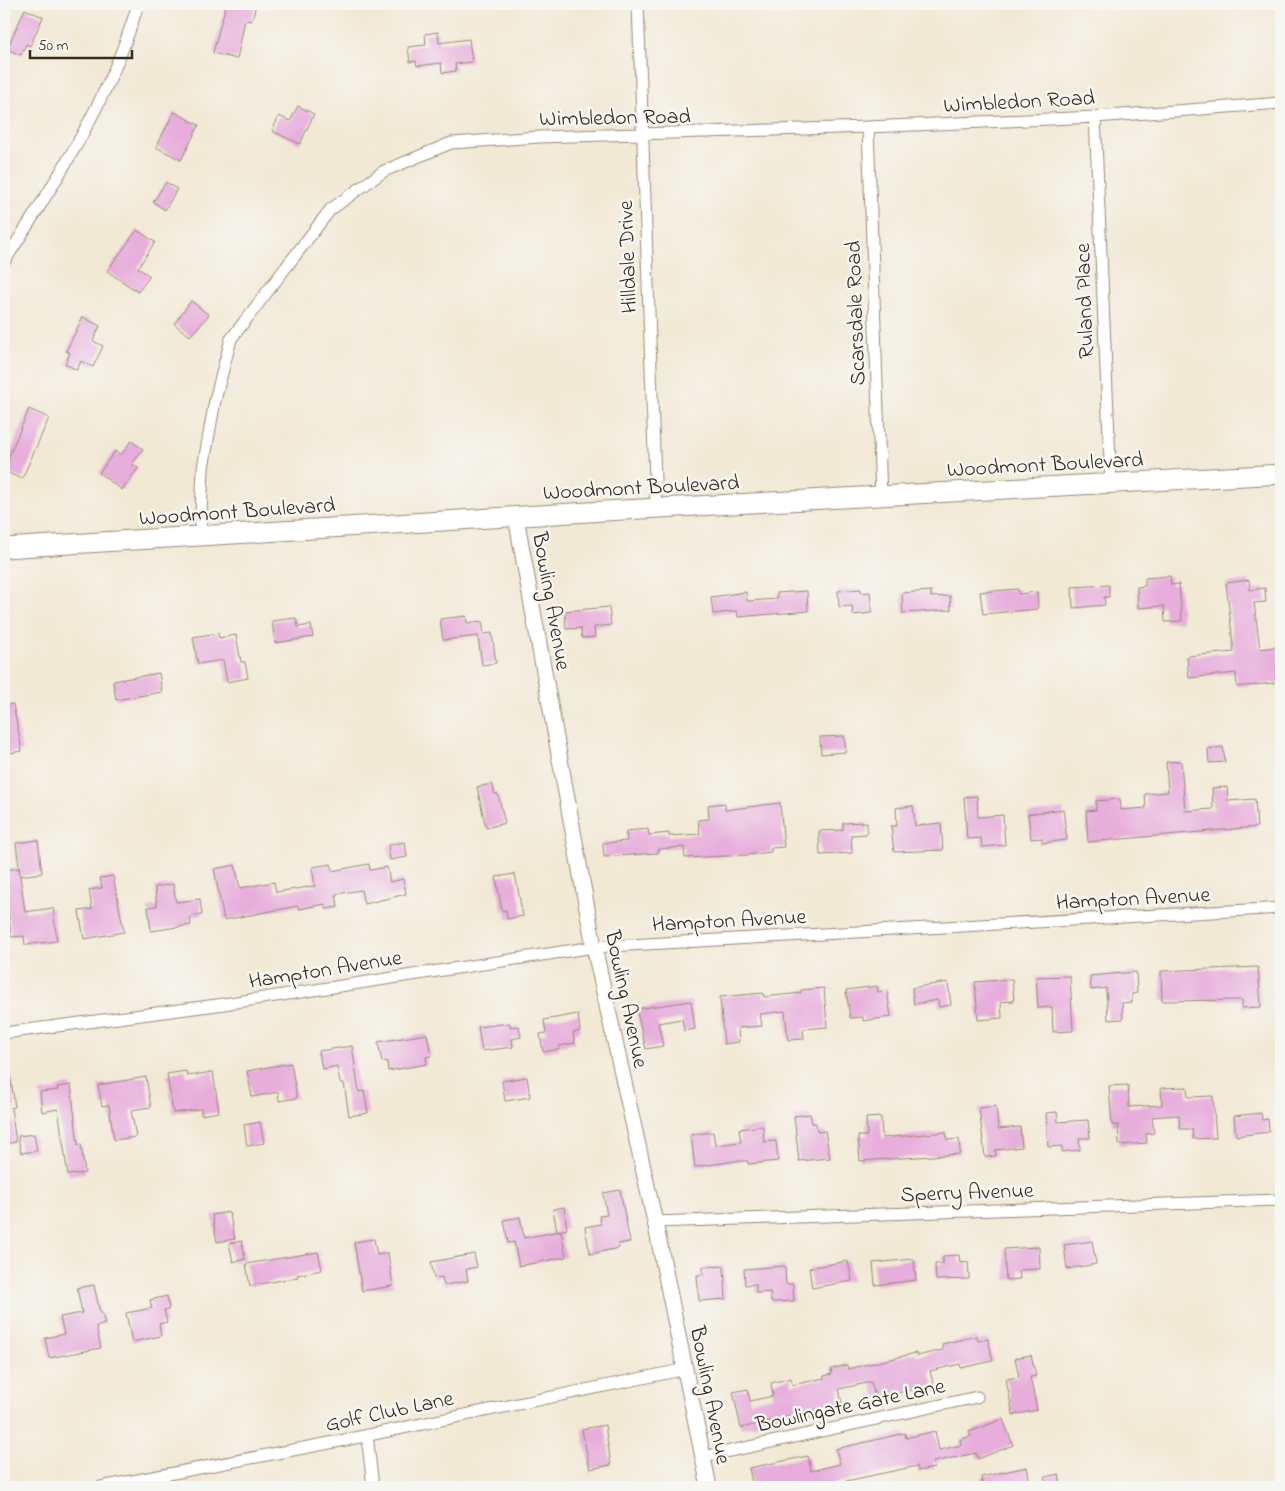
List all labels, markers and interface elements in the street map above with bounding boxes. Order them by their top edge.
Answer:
scale bar [30,28,132,60]
text: 50 m [38,35,69,57]
street label: Wimbledon Road [943,83,1096,123]
street label: Wimbledon Road [539,102,691,136]
street label: Hilldale Drive [611,200,647,314]
street label: Scarsdale Road [838,240,876,386]
street label: Ruland Place [1068,242,1104,359]
street label: Woodmont Boulevard [946,445,1144,487]
street label: Woodmont Boulevard [542,468,740,510]
street label: Woodmont Boulevard [138,490,336,536]
street label: Bowling Avenue [521,529,578,674]
street label: Hampton Avenue [1055,880,1211,920]
street label: Hampton Avenue [651,902,807,942]
street label: Bowling Avenue [594,927,655,1072]
street label: Hampton Avenue [247,943,404,999]
street label: Sperry Avenue [900,1176,1034,1213]
street label: Bowling Avenue [679,1323,738,1468]
street label: Bowlingate Gate Lane [752,1371,948,1444]
street label: Golf Club Lane [323,1384,457,1442]

